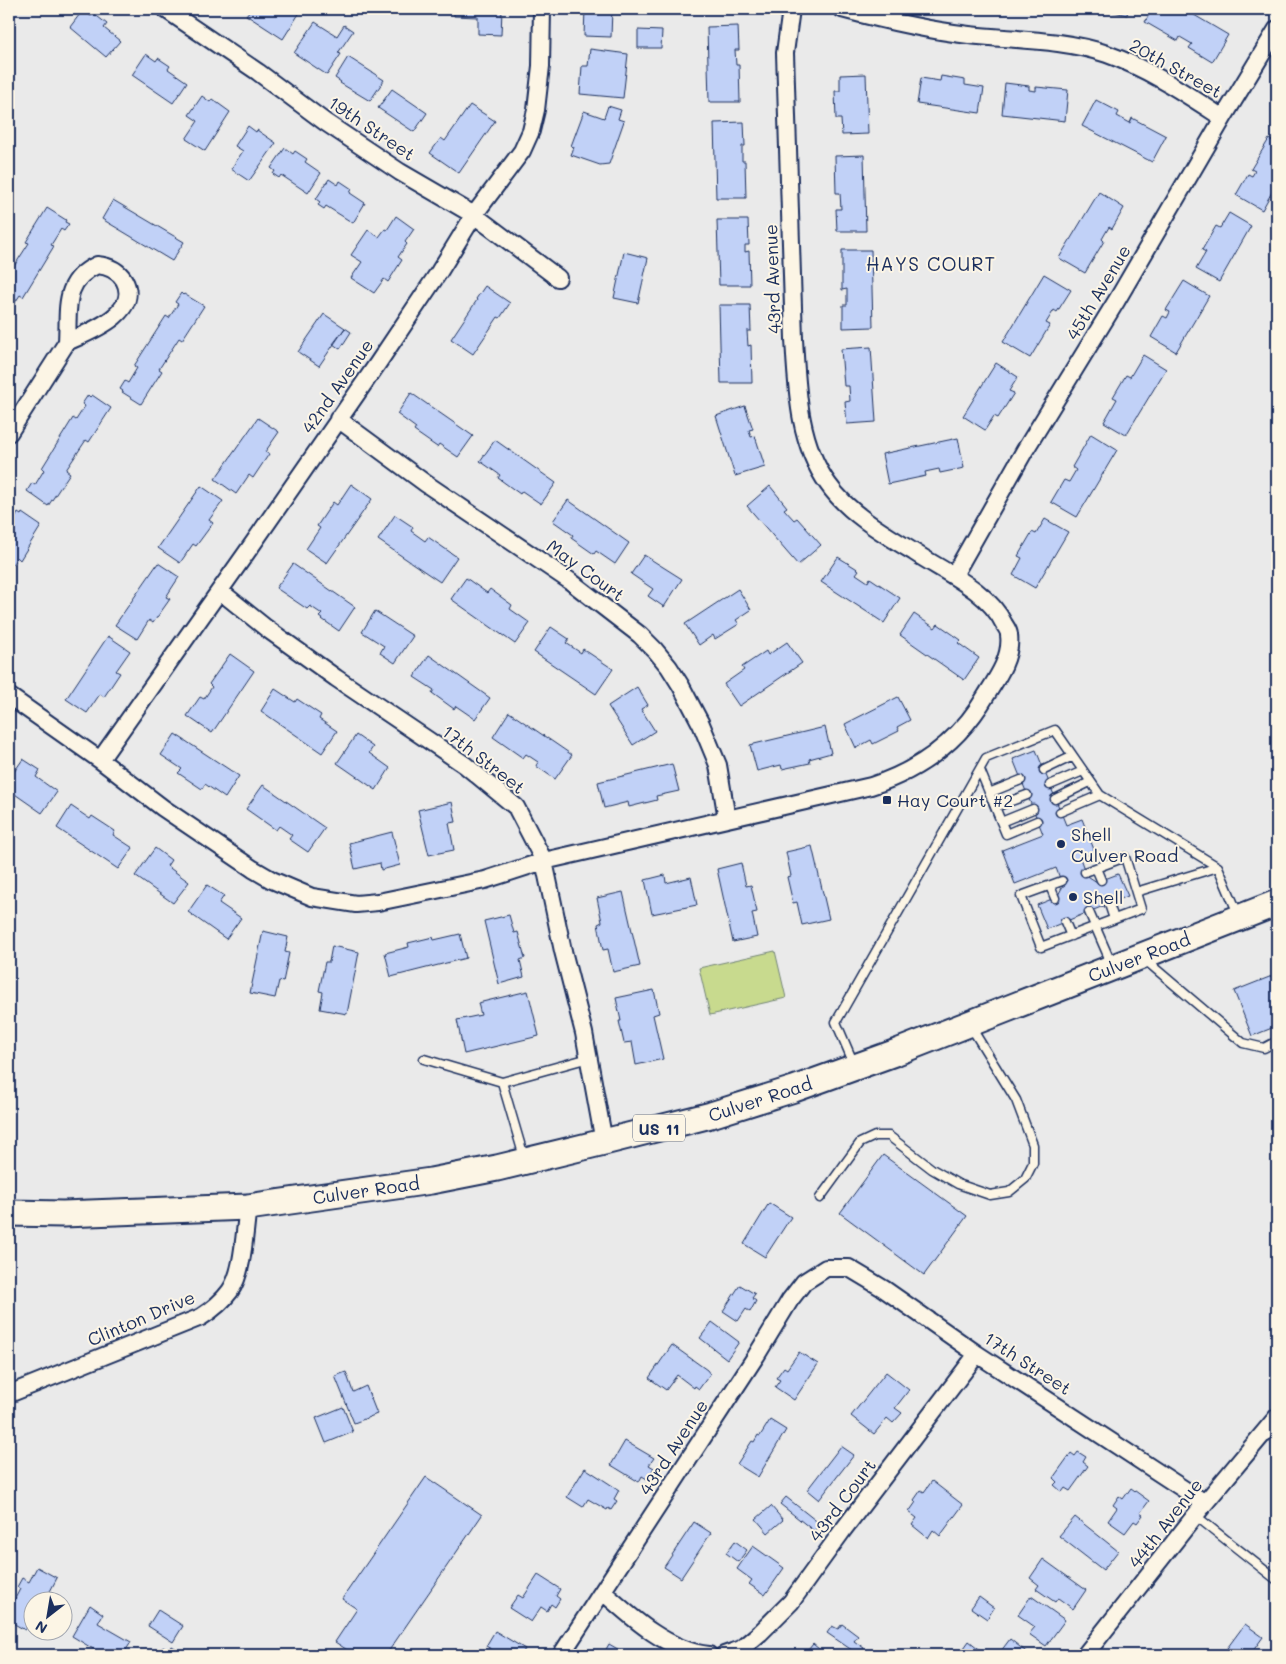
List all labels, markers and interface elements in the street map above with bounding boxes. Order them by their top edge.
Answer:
street label: 20th Street [1125,33,1227,103]
street label: 19th Street [324,90,420,166]
street label: 43rd Avenue [758,224,786,334]
street label: 45th Avenue [1060,240,1136,344]
district label: HAYS COURT [866,251,996,276]
street label: 42nd Avenue [296,334,378,438]
street label: May Court [542,534,630,606]
street label: 17th Street [438,719,530,799]
place label: Hay Court #2 [897,788,1013,812]
marker: Hay Court #2 [881,794,893,806]
place label: Shell Culver Road [1071,822,1179,867]
marker: Shell Culver Road [1055,838,1067,850]
place label: Shell [1083,885,1123,909]
marker: Shell [1067,891,1079,903]
street label: Culver Road [1085,927,1193,987]
street label: Culver Road [705,1071,815,1127]
road number: US 11 [633,1114,685,1142]
street label: Culver Road [311,1171,421,1209]
street label: Clinton Drive [83,1285,199,1351]
street label: 17th Street [980,1326,1076,1400]
street label: 43rd Avenue [633,1395,713,1499]
street label: 43rd Court [803,1454,881,1546]
street label: 44th Avenue [1123,1473,1207,1573]
north arrow [22,1592,72,1642]
text: N [32,1617,51,1638]

